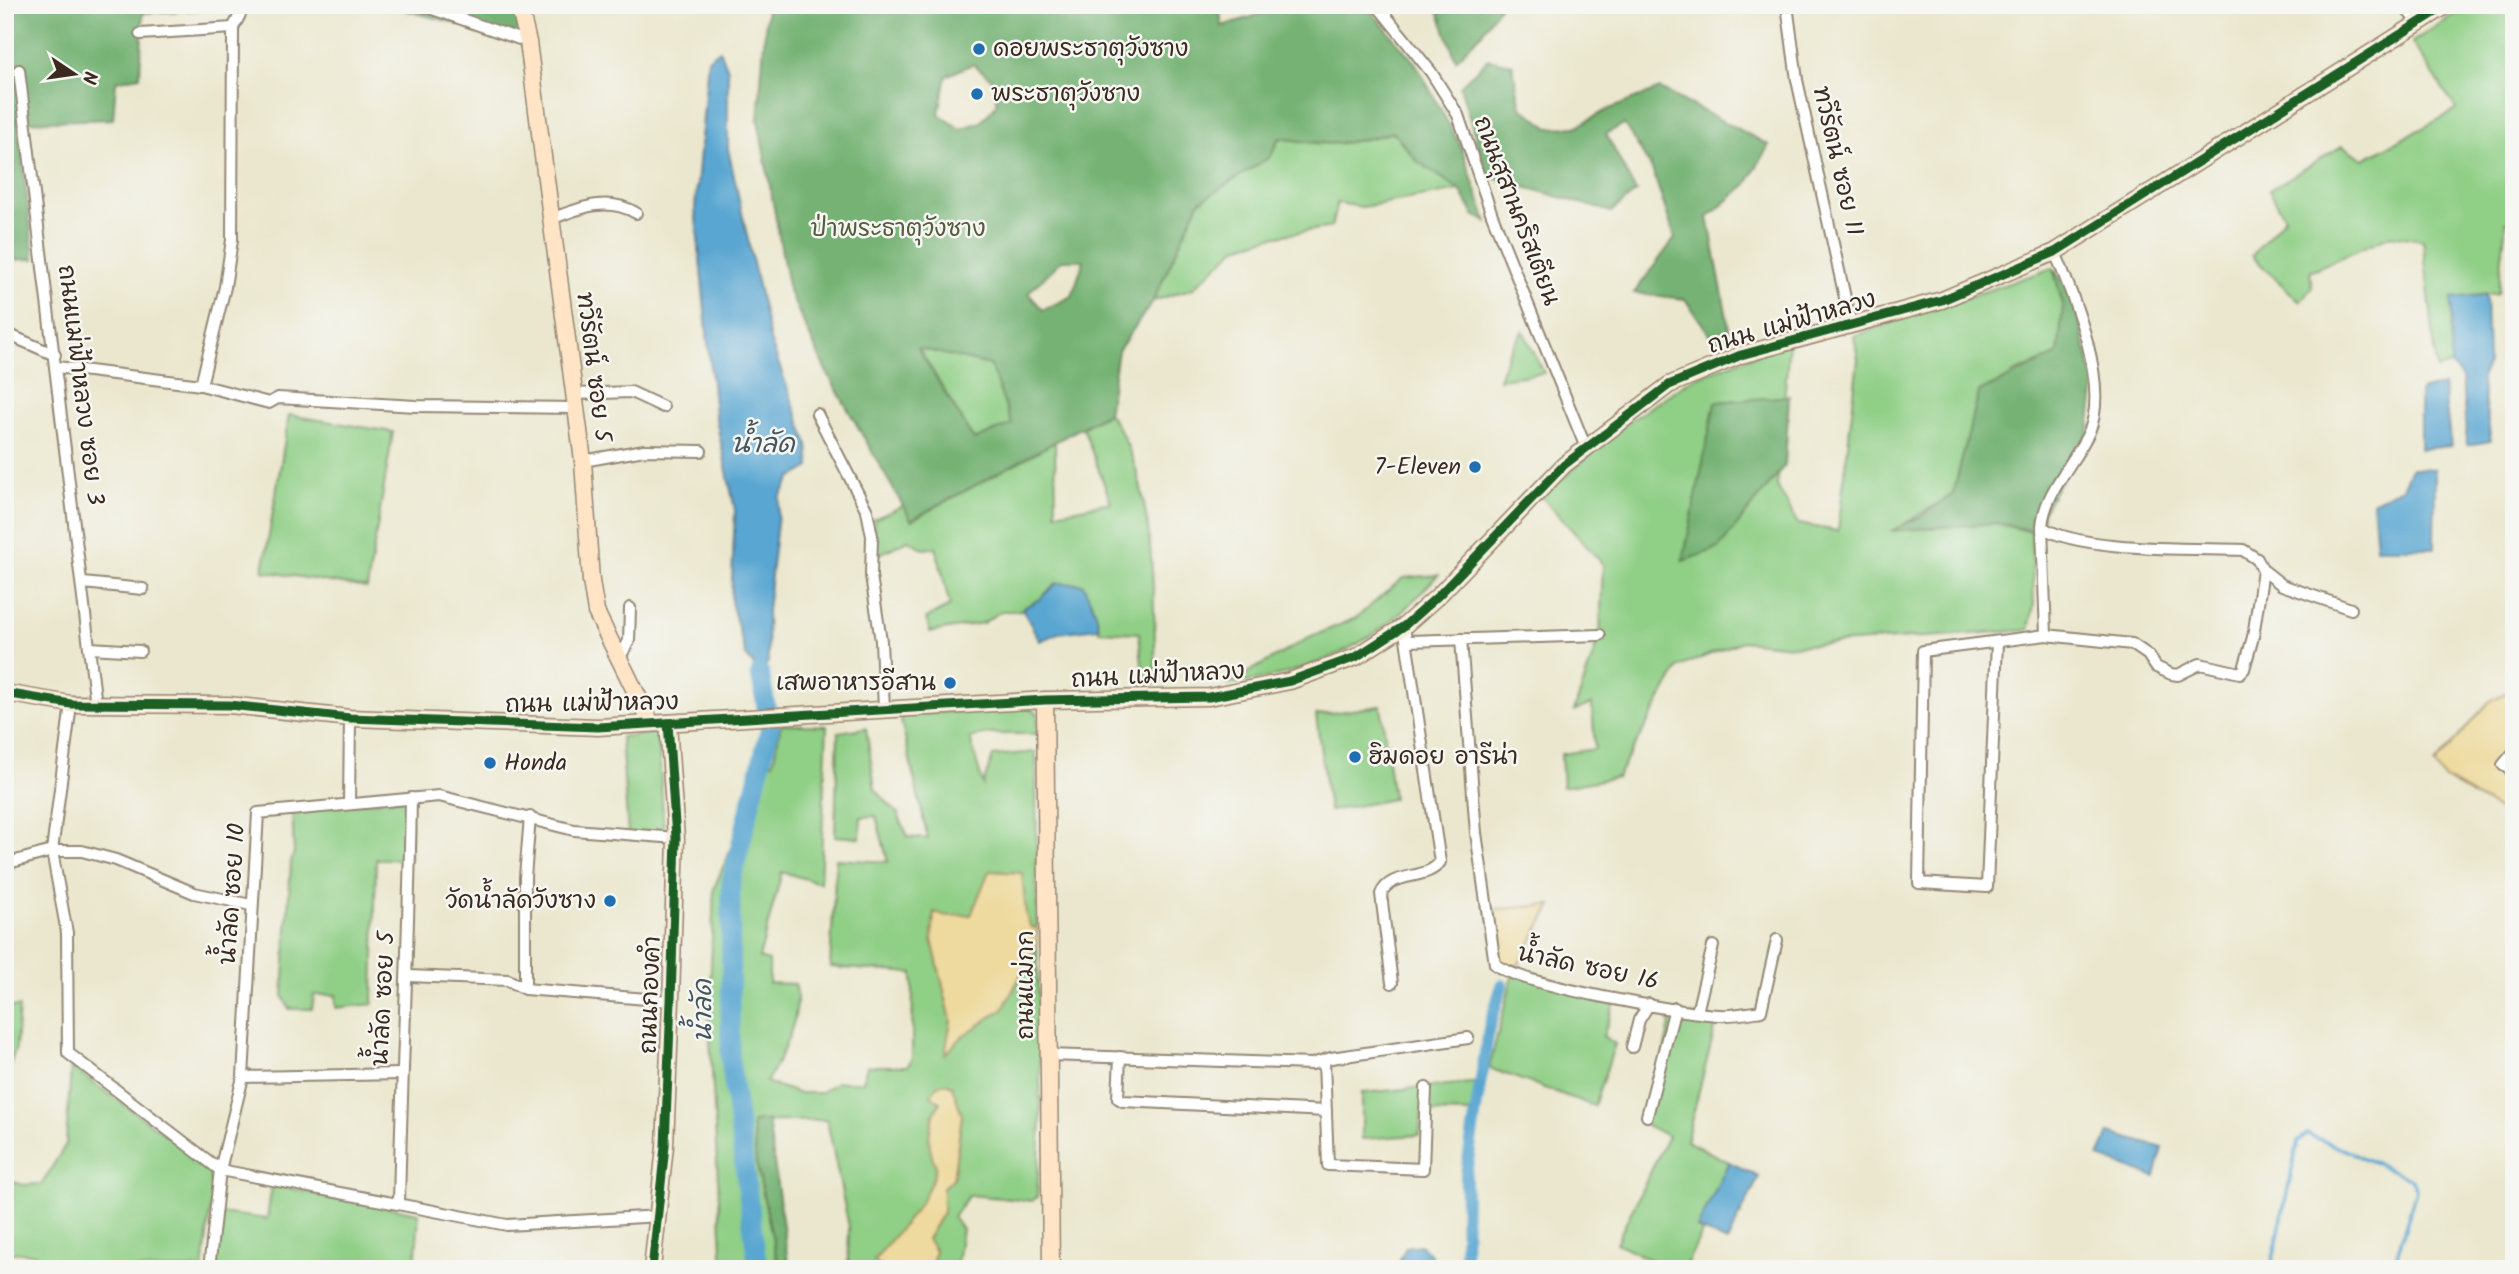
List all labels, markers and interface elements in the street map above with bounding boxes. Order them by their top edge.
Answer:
place label: ดอยพระธาตุวังซาง [993,30,1189,69]
north arrow [38,38,108,108]
marker: ดอยพระธาตุวังซาง [971,41,987,57]
text: N [73,68,105,87]
place label: พระธาตุวังซาง [991,75,1140,114]
street label: ทวีรัตน์ ซอย 11 [1801,82,1873,240]
marker: พระธาตุวังซาง [969,86,985,102]
street label: ถนนสุสานคริสเตียน [1462,111,1570,312]
park label: ป่าพระธาตุวังซาง [810,210,986,249]
street label: ถนนแม่ฟ้าหลวง ซอย 3 [46,263,114,507]
street label: ถนน แม่ฟ้าหลวง [1703,280,1881,366]
street label: ทวีรัตน์ ซอย 5 [564,290,622,446]
water label: น้ำลัด [731,419,796,466]
place label: 7-Eleven [1374,448,1461,487]
marker: 7-Eleven [1467,459,1483,475]
street label: ถนน แม่ฟ้าหลวง [1070,652,1246,700]
place label: เสพอาหารอีสาน [776,664,936,703]
marker: เสพอาหารอีสาน [942,675,958,691]
street label: ถนน แม่ฟ้าหลวง [505,683,679,725]
place label: ฮิมดอย อารีน่า [1369,738,1518,777]
place label: Honda [504,744,567,783]
marker: ฮิมดอย อารีน่า [1347,749,1363,765]
marker: Honda [482,755,498,771]
street label: น้ำลัด ซอย 10 [204,822,257,966]
place label: วัดน้ำลัดวังซาง [445,877,596,921]
marker: วัดน้ำลัดวังซาง [602,893,618,909]
street label: น้ำลัด ซอย 5 [356,928,407,1068]
street label: น้ำลัด ซอย 16 [1514,929,1663,1002]
street label: ถนนแม่กก [1007,930,1046,1040]
street label: ถนนกองคำ [629,935,673,1055]
water label: น้ำลัด [678,978,725,1043]

